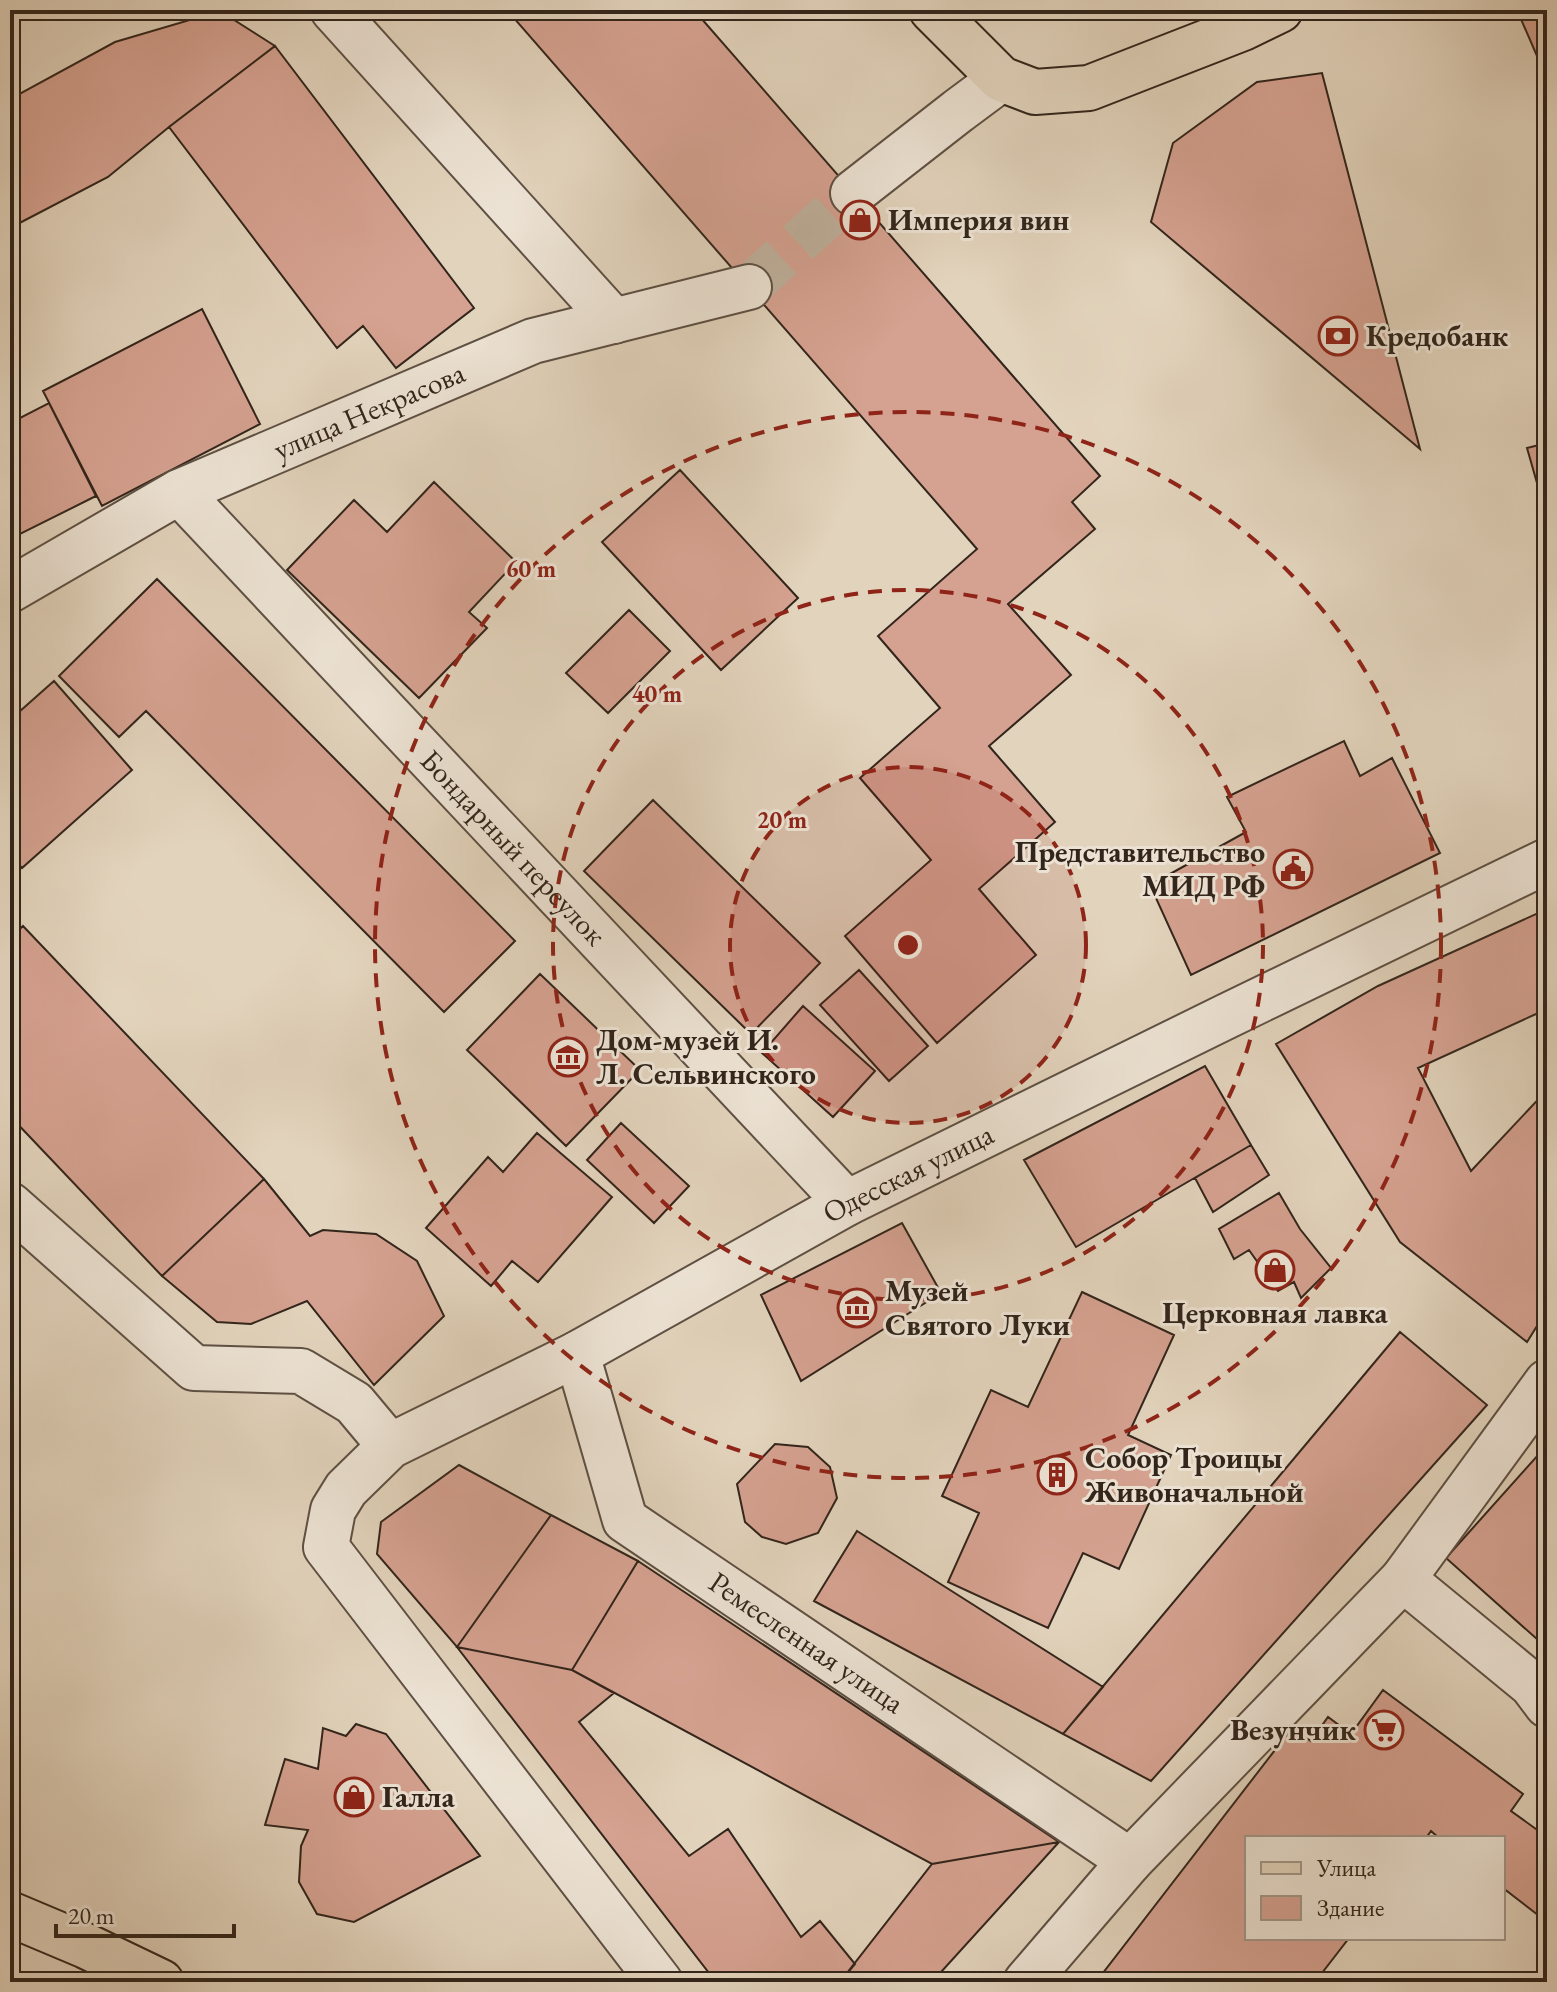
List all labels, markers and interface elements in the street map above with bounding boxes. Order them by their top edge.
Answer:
shop icon: Империя вин [839,199,881,241]
place label: Империя вин [888,200,1069,239]
bank icon: Кредобанк [1317,315,1359,357]
place label: Кредобанк [1366,316,1509,355]
street label: улица Некрасова [267,352,471,469]
text: 60 m [506,553,556,584]
text: 40 m [632,678,682,709]
street label: Бондарный переулок [412,741,615,954]
text: 20 m [757,804,807,835]
place label: Представительство МИД РФ [1015,832,1265,905]
public building icon: Представительство МИД РФ [1272,848,1314,890]
centre of rings [894,931,922,959]
place label: Дом-музей И. Л. Сельвинского [596,1020,816,1093]
museum icon: Дом-музей И. Л. Сельвинского [547,1036,589,1078]
street label: Одесская улица [815,1114,1000,1232]
shop icon: Церковная лавка [1254,1249,1296,1291]
place label: Музей Святого Луки [885,1271,1070,1344]
museum icon: Музей Святого Луки [836,1287,878,1329]
place label: Церковная лавка [1162,1293,1389,1332]
place label: Собор Троицы Живоначальной [1084,1438,1304,1511]
building icon: Собор Троицы Живоначальной [1036,1454,1078,1496]
street label: Ремесленная улица [702,1562,912,1722]
supermarket icon: Везунчик [1363,1709,1405,1751]
place label: Везунчик [1230,1710,1356,1749]
shop icon: Галла [333,1776,375,1818]
place label: Галла [382,1777,455,1816]
legend [1245,1836,1505,1940]
text: Улица [1316,1852,1376,1883]
scale bar [56,1888,234,1938]
text: Здание [1317,1892,1384,1923]
text: 20 m [68,1900,115,1931]

